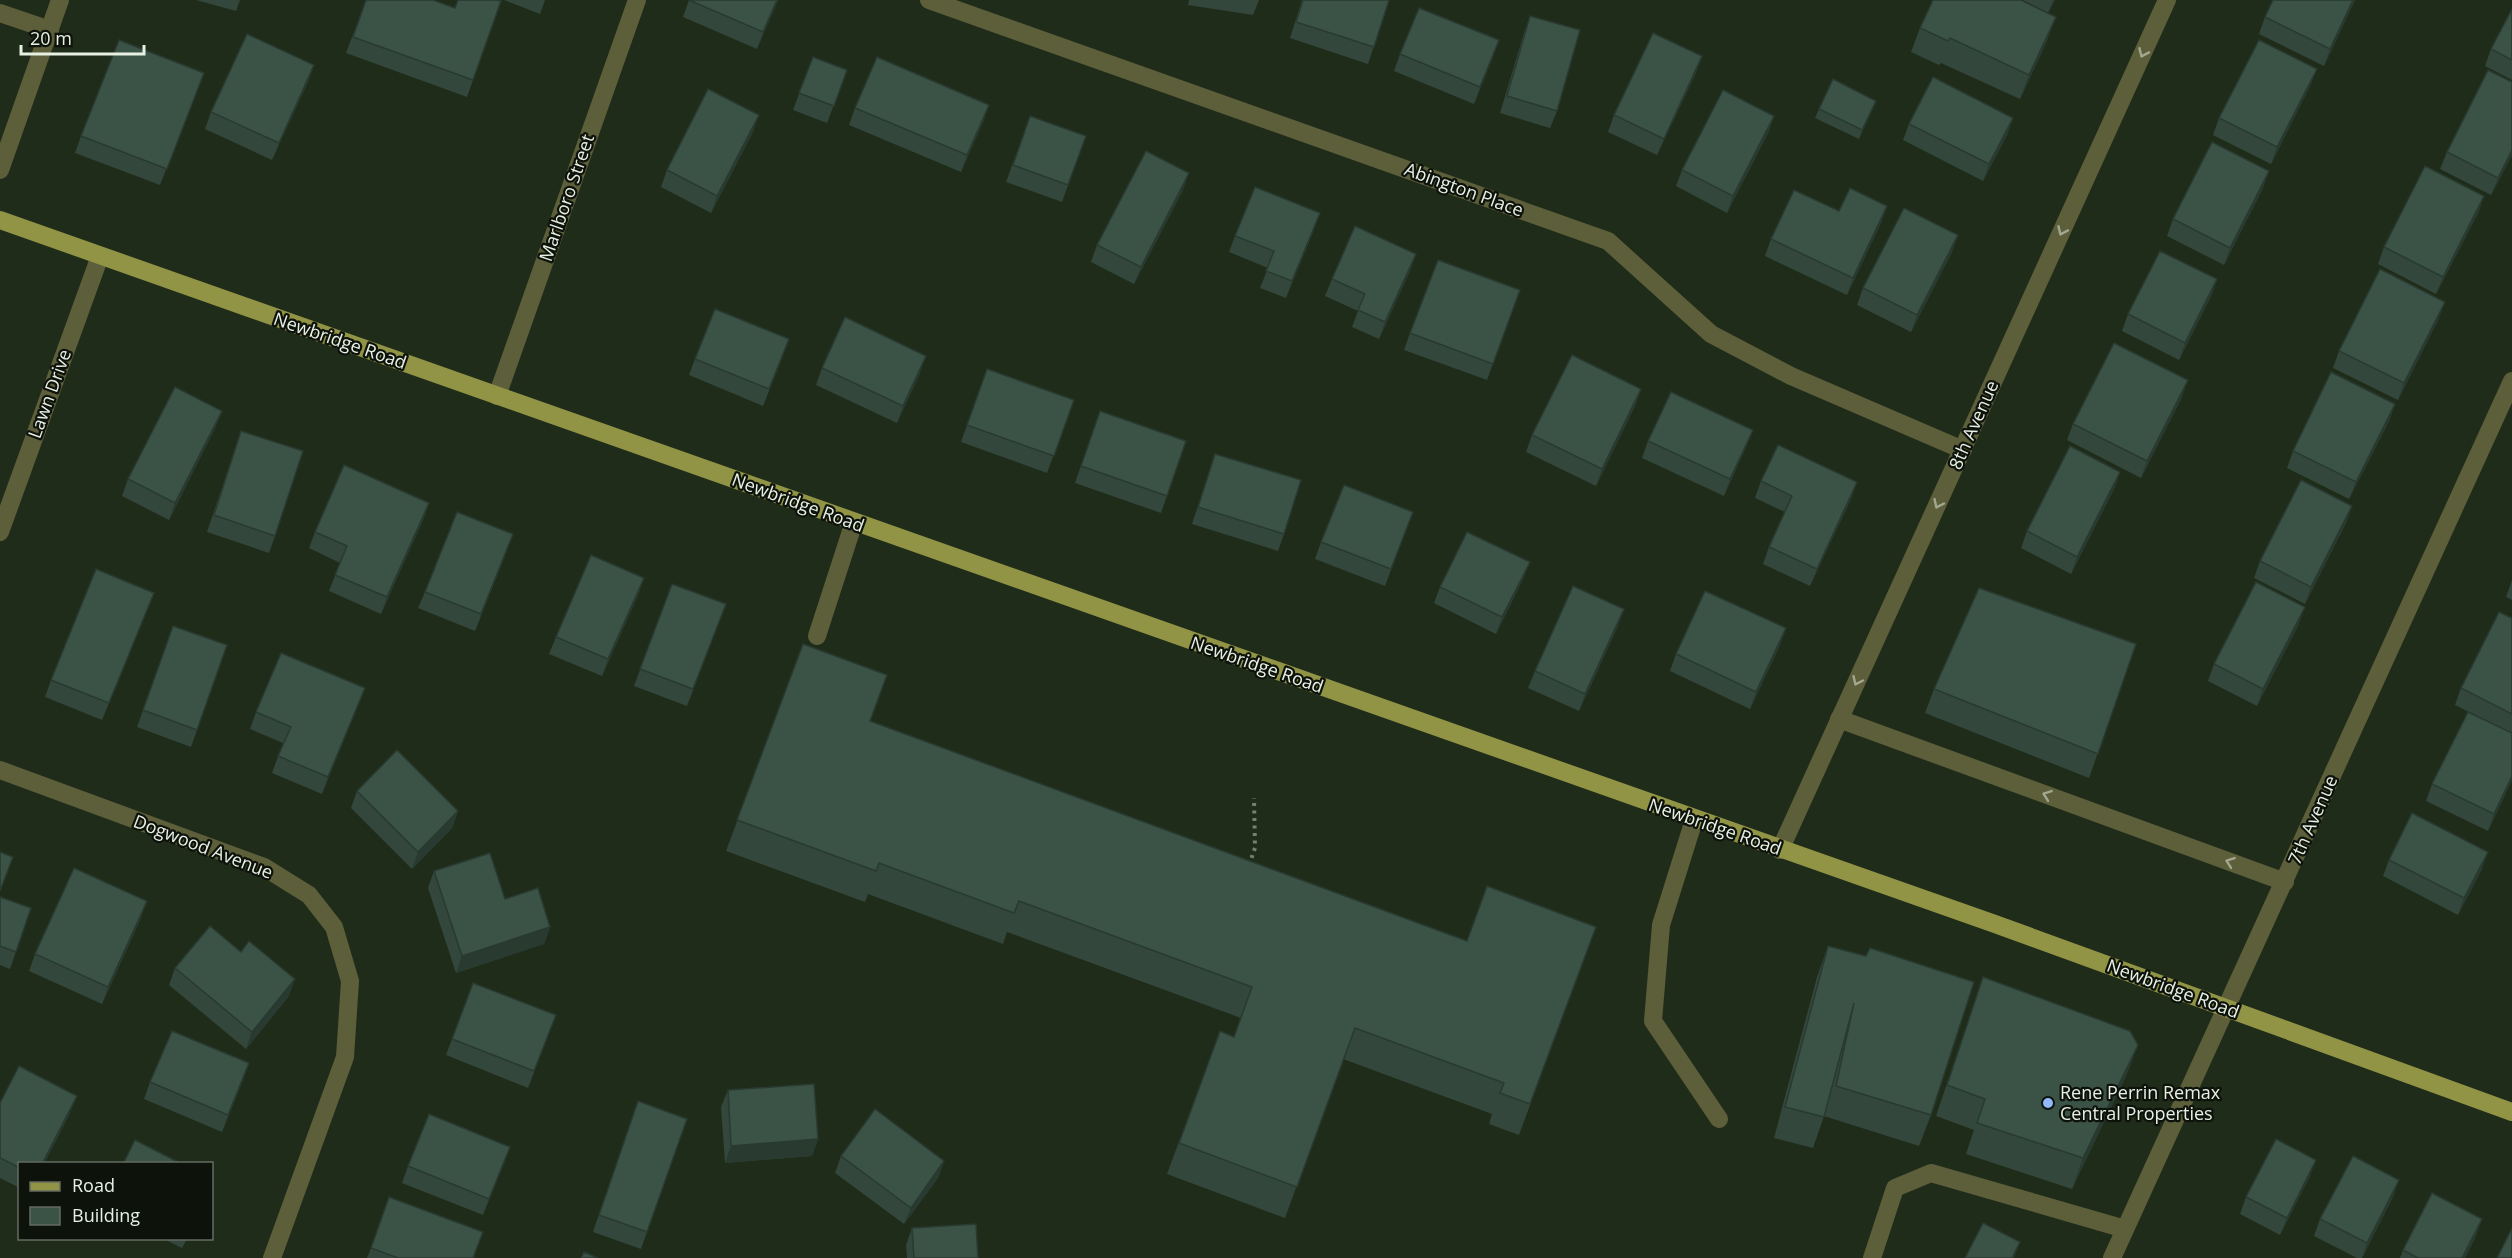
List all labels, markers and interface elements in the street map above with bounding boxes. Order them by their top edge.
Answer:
scale bar [21,18,144,56]
text: 20 m [30,26,72,50]
one-way arrow [2138,47,2150,58]
street label: Marlboro Street [533,131,599,264]
street label: Abington Place [1402,156,1527,222]
one-way arrow [2058,224,2070,235]
street label: Newbridge Road [271,306,410,374]
street label: Lawn Drive [22,346,76,442]
street label: 8th Avenue [1943,376,2003,473]
street label: Newbridge Road [729,467,868,537]
one-way arrow [1933,497,1945,508]
street label: Newbridge Road [1188,630,1327,698]
one-way arrow [1852,675,1864,686]
street label: 7th Avenue [2282,771,2342,868]
one-way arrow [2042,789,2053,802]
street label: Newbridge Road [1646,792,1785,860]
street label: Dogwood Avenue [130,808,277,884]
one-way arrow [2225,856,2236,869]
street label: Newbridge Road [2104,953,2243,1023]
place label: Rene Perrin Remax Central Properties [2060,1080,2221,1125]
marker: Rene Perrin Remax Central Properties [2041,1096,2055,1110]
legend [18,1162,213,1240]
text: Road [72,1173,115,1197]
text: Building [72,1203,140,1227]

